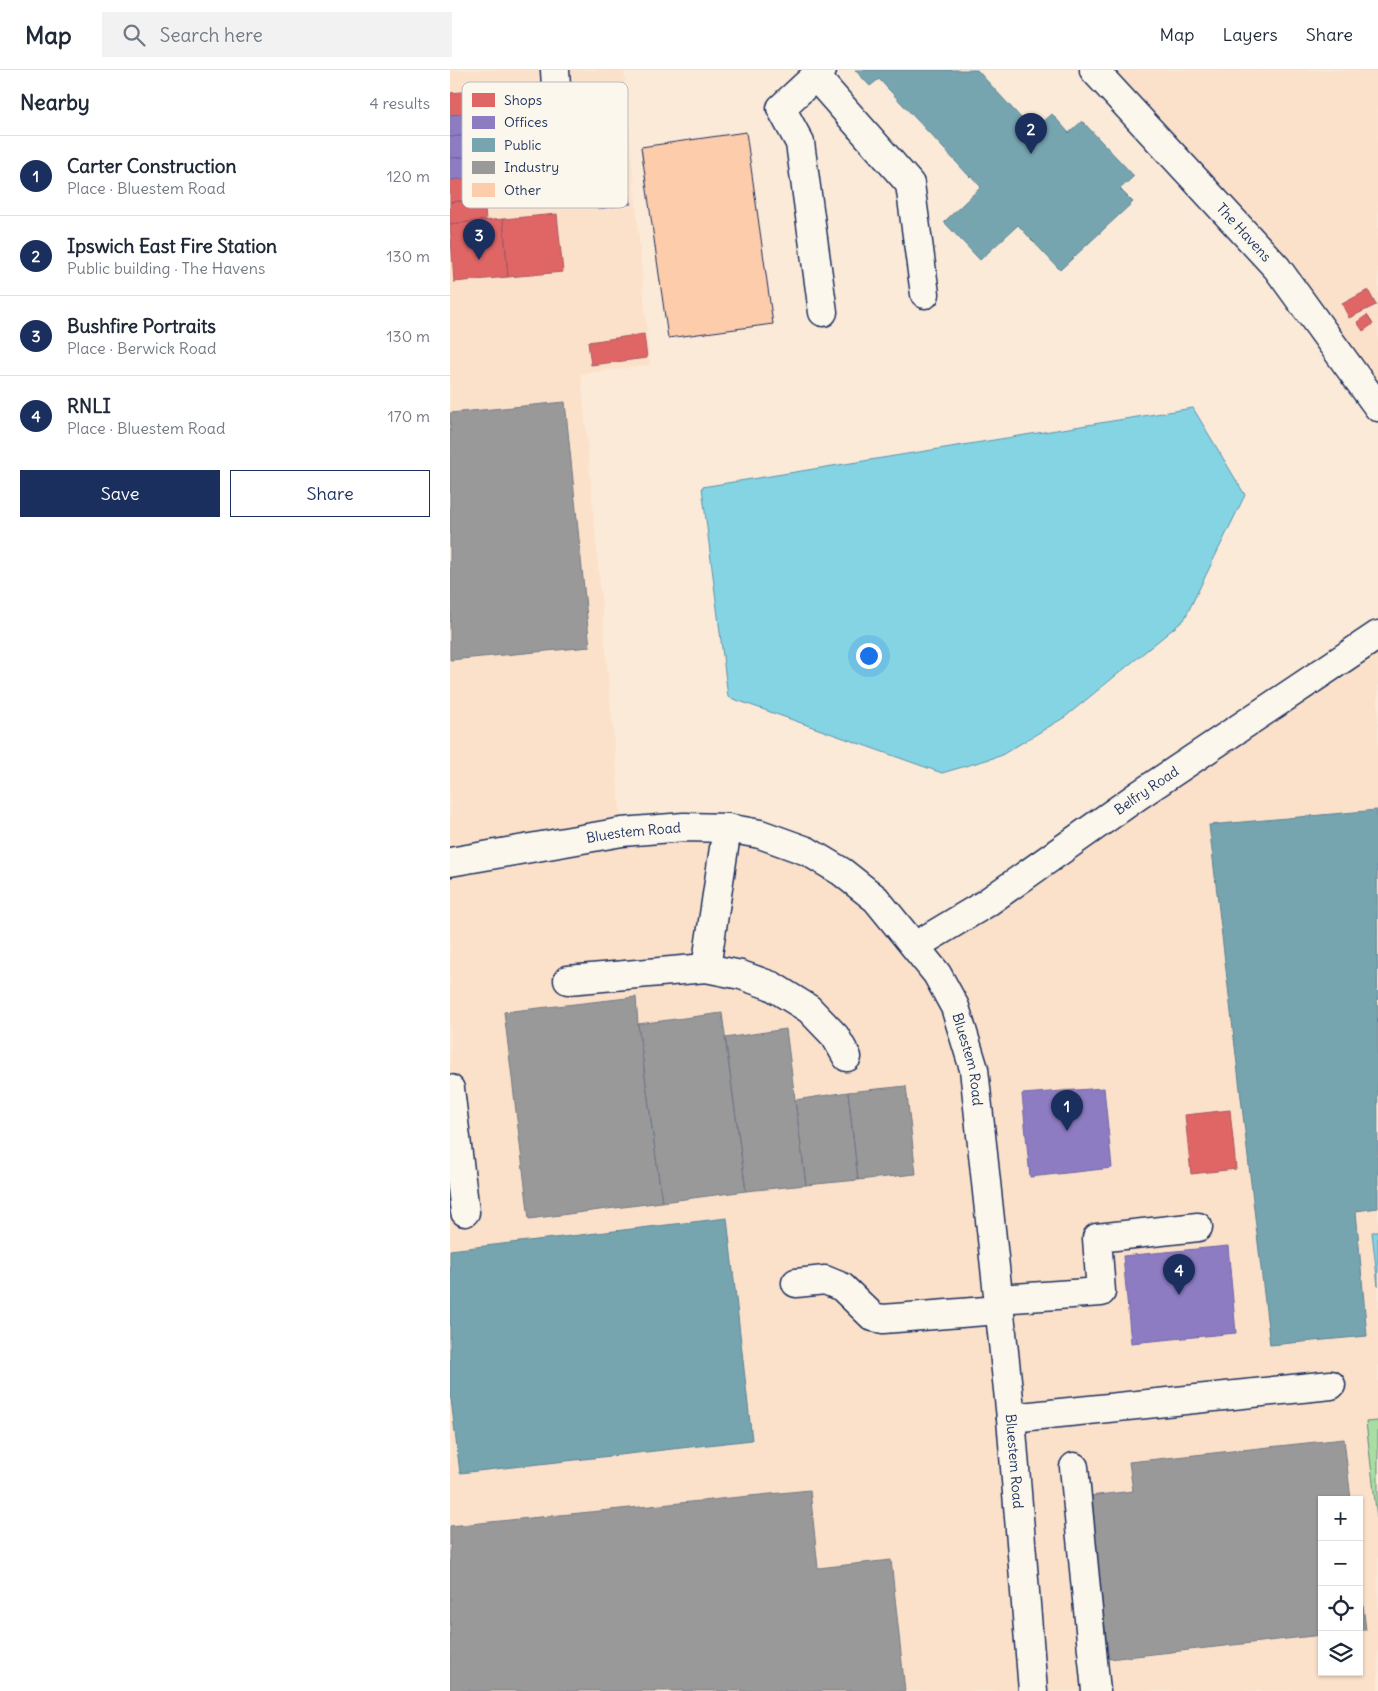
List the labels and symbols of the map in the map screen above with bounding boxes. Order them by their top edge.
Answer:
legend [462,82,628,208]
text: Shops [504,91,542,109]
text: Offices [504,113,548,131]
pin: 2 [1015,113,1047,154]
text: Public [504,136,542,154]
text: Industry [504,158,559,176]
text: Other [504,181,541,199]
street label: The Havens [1213,199,1275,265]
pin: 3 [463,219,495,260]
your location [856,643,882,669]
street label: Belfry Road [1111,762,1182,819]
street label: Bluestem Road [585,818,681,847]
street label: Bluestem Road [948,1011,987,1107]
pin: 1 [1051,1090,1083,1131]
pin: 4 [1163,1254,1195,1295]
street label: Bluestem Road [1002,1413,1027,1509]

